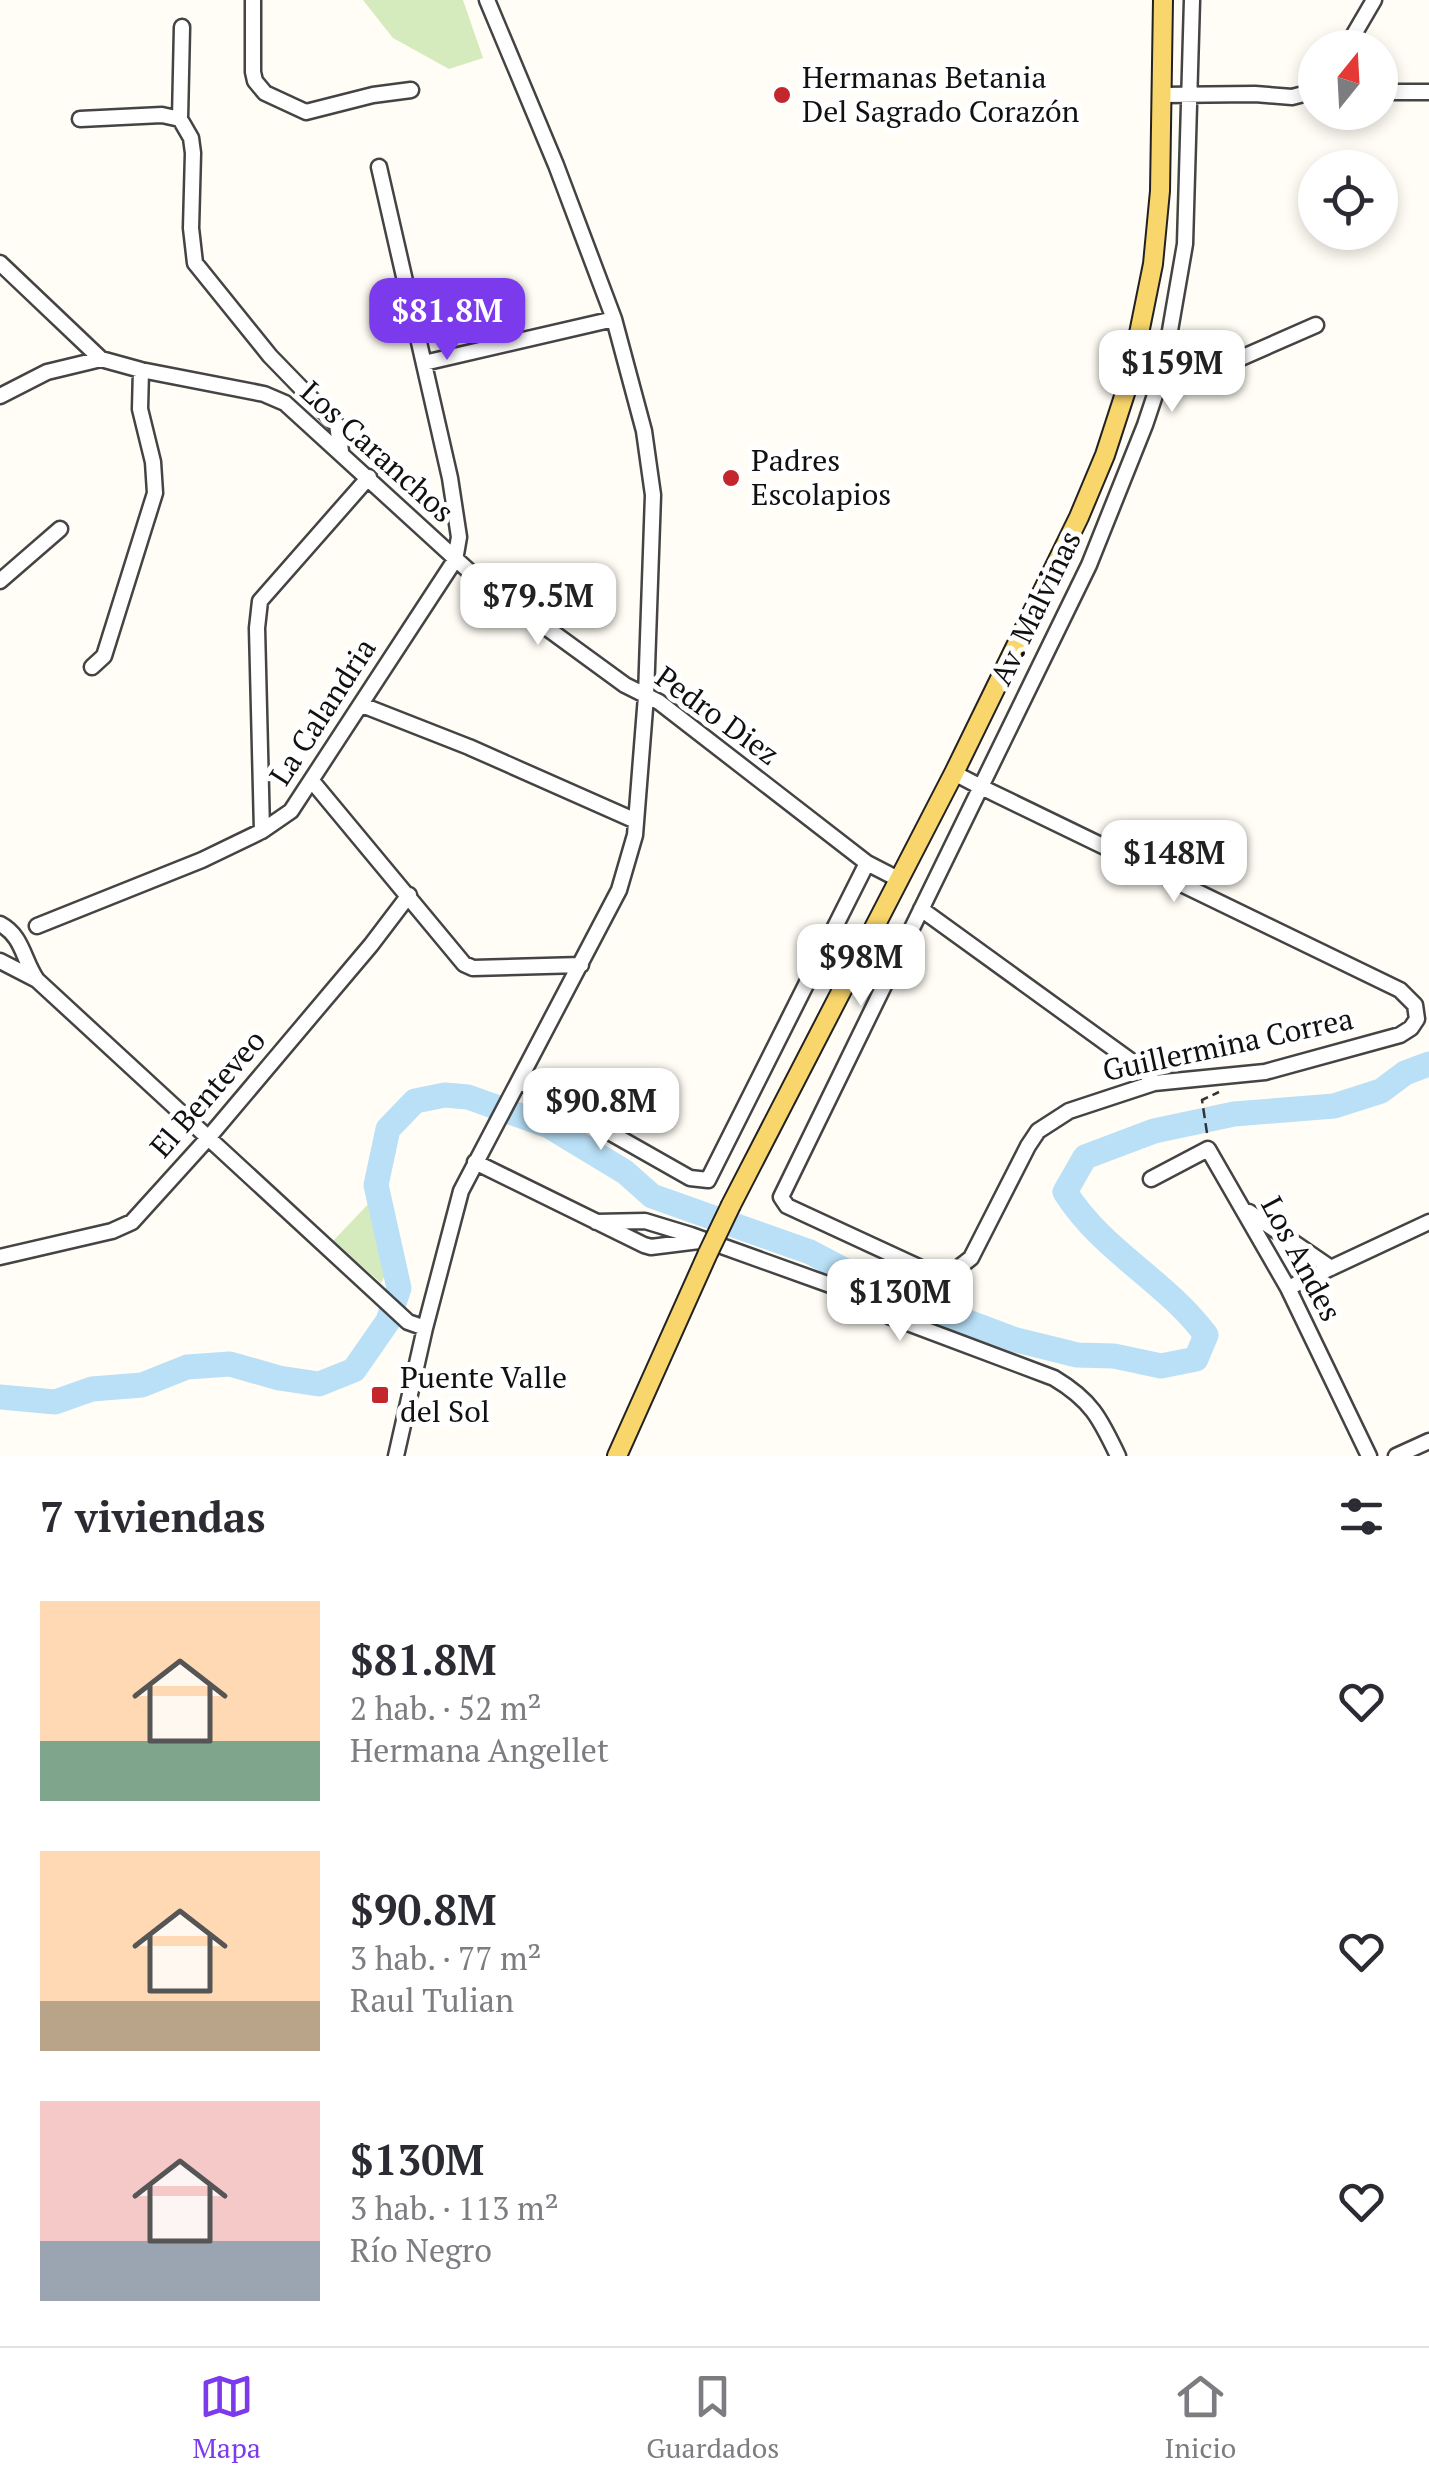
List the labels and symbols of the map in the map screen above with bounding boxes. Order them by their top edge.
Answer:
north arrow [1298,30,1398,130]
place label: Hermanas Betania Del Sagrado Corazón [802,57,1080,131]
marker: Hermanas Betania Del Sagrado Corazón [771,84,793,106]
pin: $81.8M [366,278,528,363]
pin: $159M [1102,330,1242,415]
street label: Los Caranchos [292,372,463,531]
place label: Padres Escolapios [751,440,891,514]
marker: Padres Escolapios [720,467,742,489]
street label: Av. Malvinas [980,524,1090,691]
pin: $79.5M [457,563,619,648]
street label: La Calandria [260,630,385,793]
street label: Pedro Diez [648,657,788,774]
pin: $148M [1104,820,1244,905]
pin: $98M [802,924,920,1009]
street label: Guillermina Correa [1099,998,1357,1090]
street label: El Benteveo [141,1021,274,1166]
pin: $90.8M [520,1068,682,1153]
street label: Los Andes [1252,1189,1351,1328]
pin: $130M [830,1259,970,1344]
place label: Puente Valle del Sol [400,1357,567,1431]
marker: Puente Valle del Sol [369,1384,391,1406]

